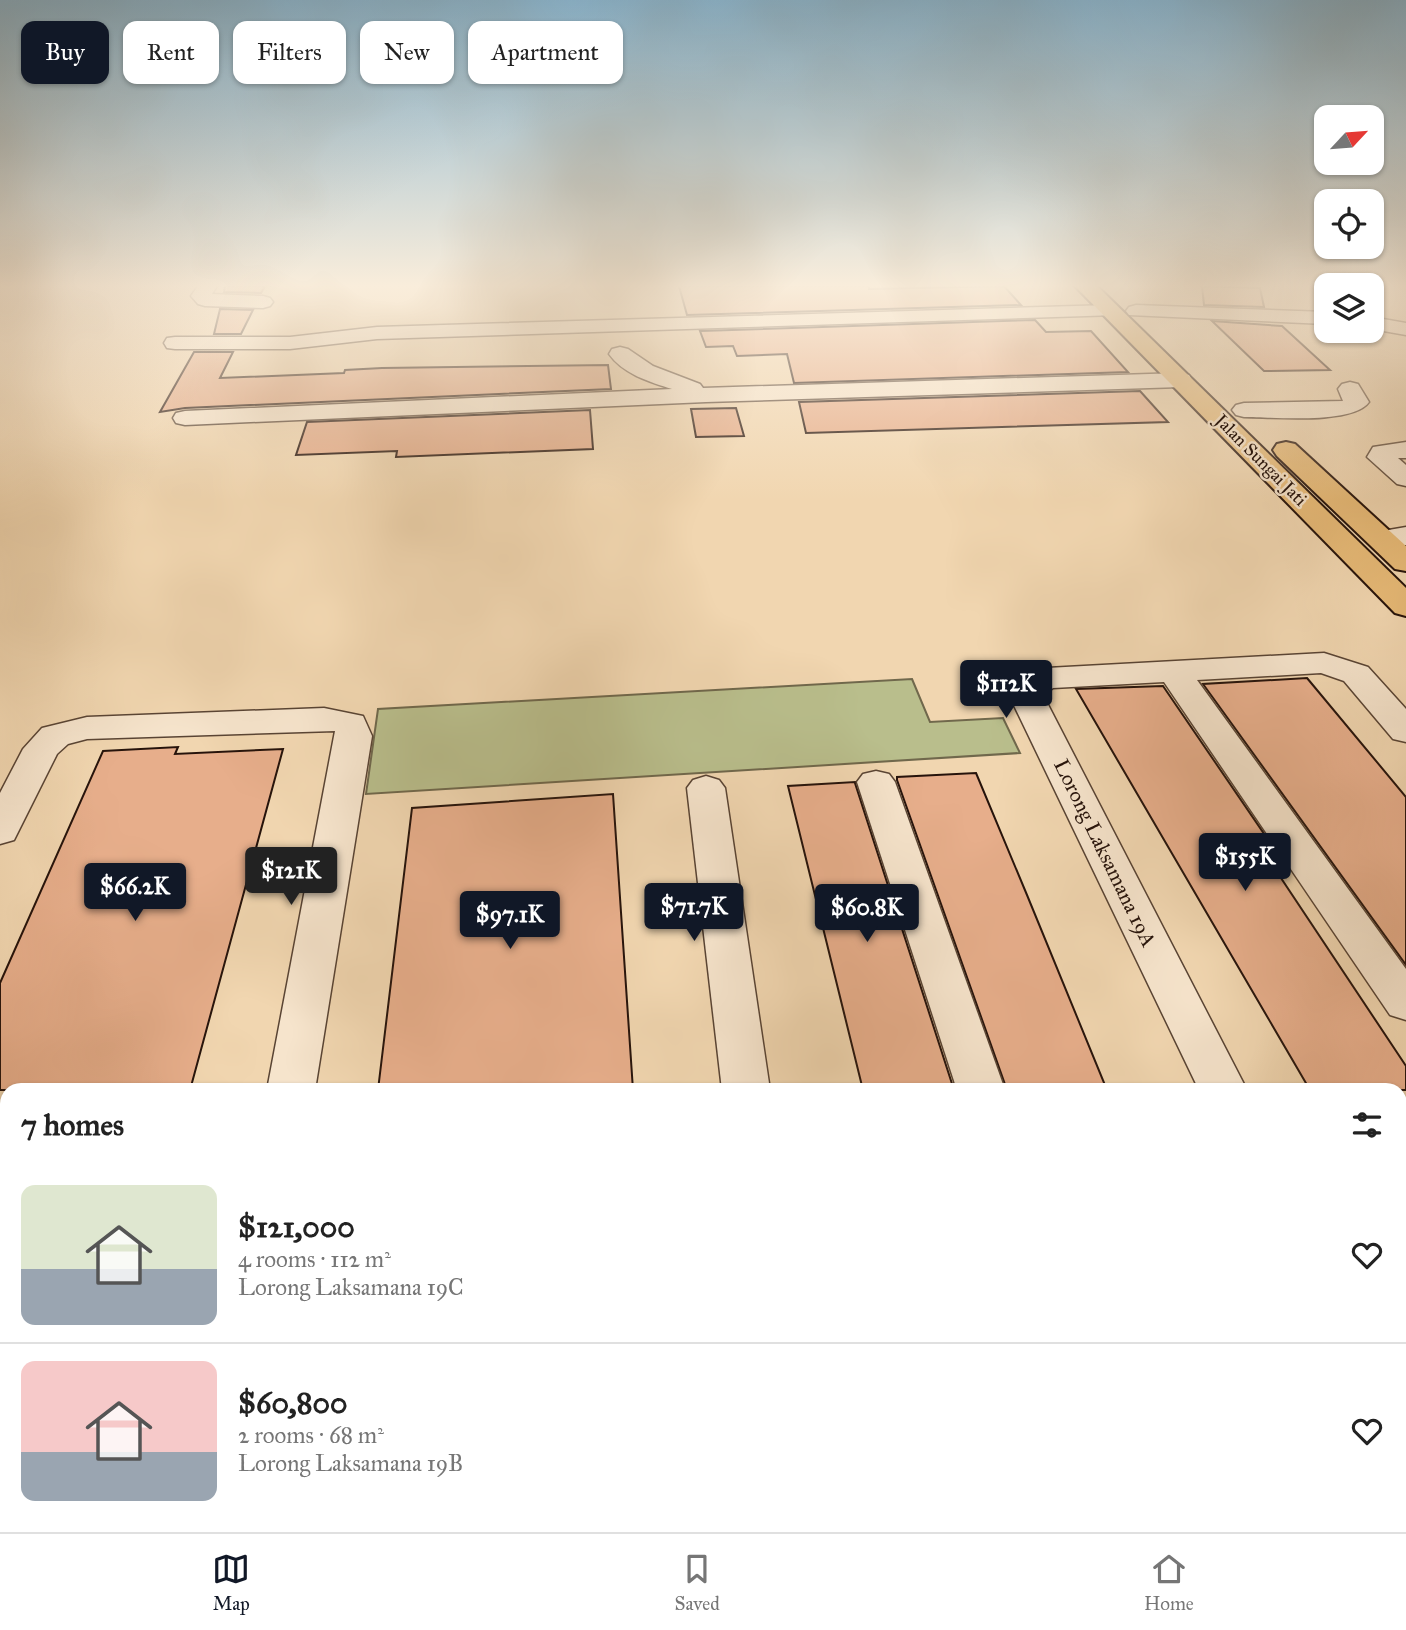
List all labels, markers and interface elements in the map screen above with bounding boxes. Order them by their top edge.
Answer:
chip: Buy [21,21,109,84]
chip: Rent [123,21,219,84]
chip: Filters [233,21,346,84]
chip: New [360,21,454,84]
chip: Apartment [468,21,623,84]
north arrow [1314,105,1384,175]
map controls [1314,105,1384,343]
button: locate [1314,189,1384,259]
button: layers [1314,273,1384,343]
street label: Jalan Sungai Jati [1208,408,1312,511]
pin: $112K [957,660,1055,720]
text: $112K [976,669,1036,697]
street label: Lorong Laksamana 19A [1048,755,1162,951]
pin: $155K [1196,834,1294,893]
text: $155K [1215,842,1275,870]
pin: $121K [242,848,340,907]
text: $121K [261,856,321,884]
pin: $66.2K [78,864,192,923]
text: $66.2K [100,872,170,900]
pin: $71.7K [637,884,751,943]
pin: $60.8K [810,884,924,944]
pin: $97.1K [453,892,567,951]
text: $71.7K [660,892,728,920]
text: $60.8K [831,893,903,921]
text: $97.1K [476,900,544,928]
icon: filters [1348,1106,1386,1144]
text: 7 homes [21,1107,124,1143]
text: $121,000 [238,1209,355,1245]
icon: home [77,1213,161,1297]
icon: heart [1348,1236,1386,1274]
text: 4 rooms · 112 m² [238,1245,391,1273]
text: Lorong Laksamana 19C [238,1273,464,1301]
text: $60,800 [238,1385,347,1421]
icon: home [77,1389,161,1473]
icon: heart [1348,1412,1386,1450]
text: 2 rooms · 68 m² [238,1421,384,1449]
text: Lorong Laksamana 19B [238,1449,463,1477]
tab: Map [212,1550,250,1615]
tab: Saved [675,1550,720,1615]
tab: Home [1144,1550,1194,1615]

